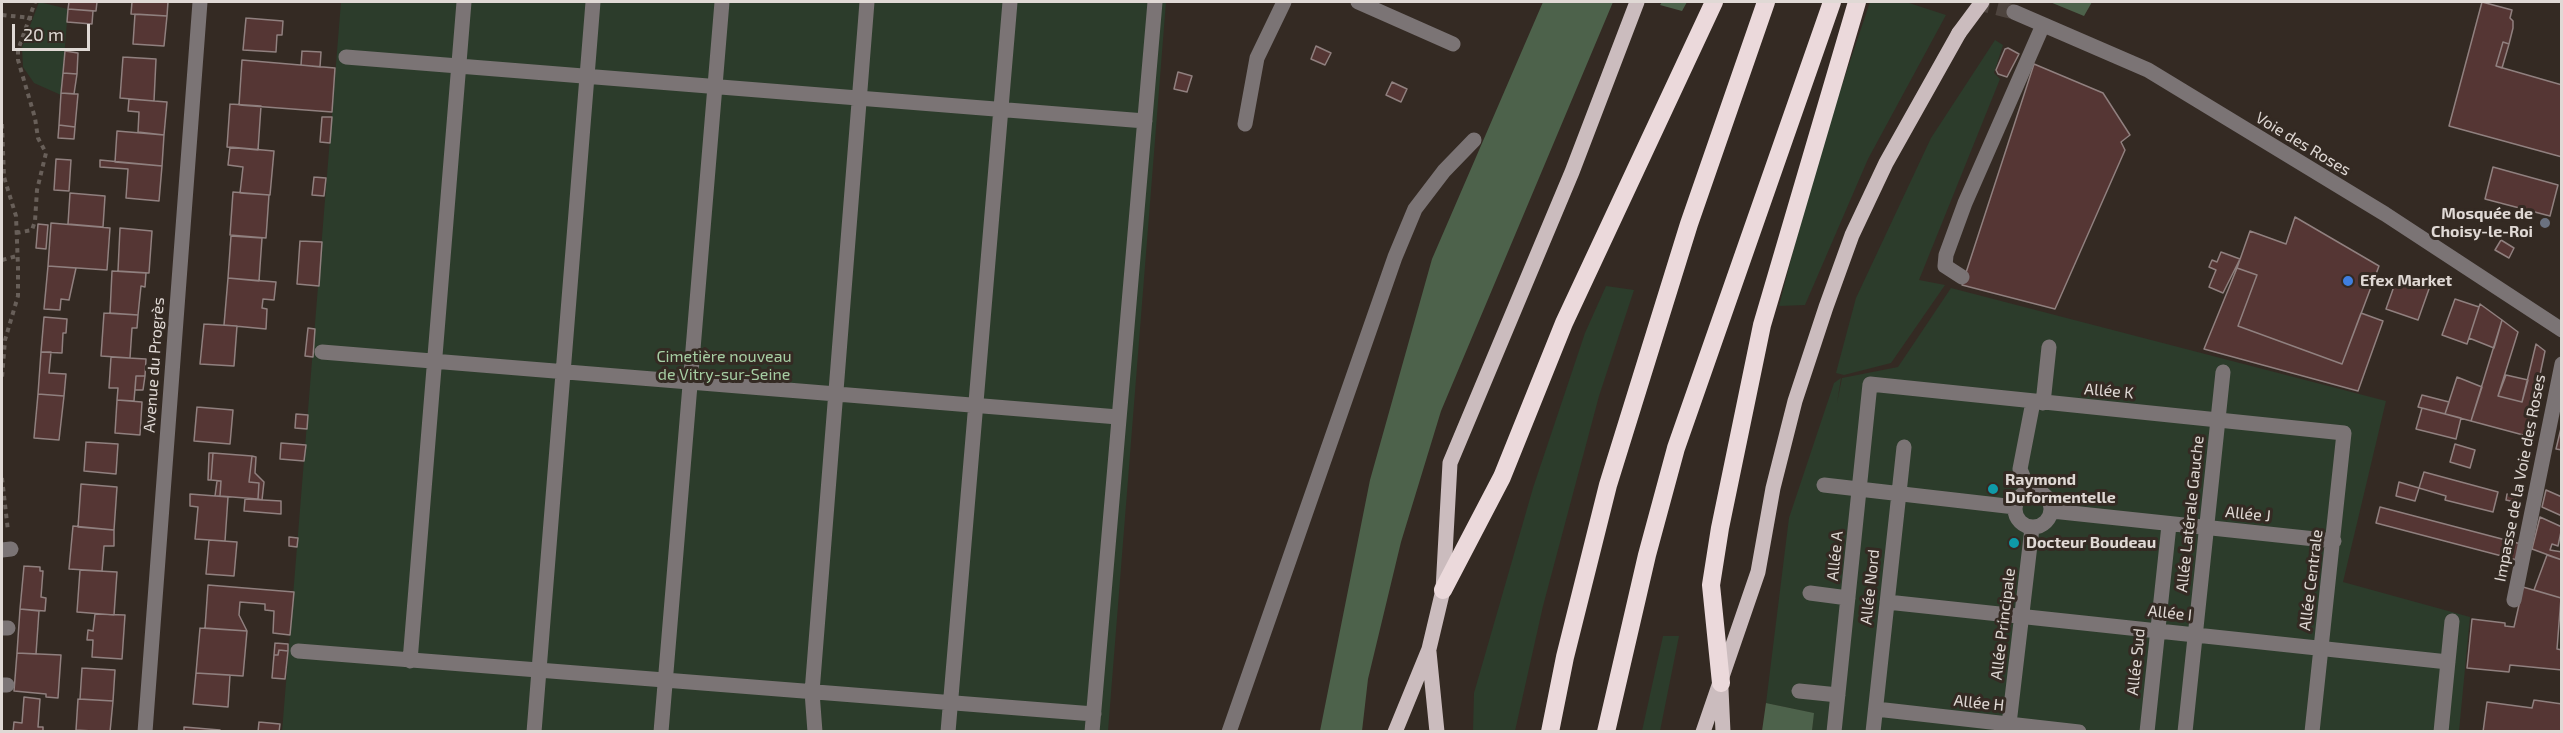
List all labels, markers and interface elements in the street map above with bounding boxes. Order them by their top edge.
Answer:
scale bar [15,12,93,50]
text: 20 m [23,23,64,45]
street label: Voie des Roses [2252,108,2354,180]
place label: Mosquée de Choisy-le-Roi [2431,204,2533,242]
marker: Mosquée de Choisy-le-Roi [2538,216,2552,230]
place label: Efex Market [2360,271,2452,291]
marker: Efex Market [2341,274,2355,288]
street label: Avenue du Progrès [140,297,168,433]
park label: Cimetière nouveau de Vitry-sur-Seine [656,347,792,385]
street label: Impasse de la Voie des Roses [2490,373,2550,583]
street label: Allée K [2083,379,2135,403]
street label: Allée Latérale Gauche [2172,435,2208,593]
place label: Raymond Duformentelle [2005,470,2116,508]
marker: Raymond Duformentelle [1986,482,2000,496]
street label: Allée J [2224,502,2272,526]
street label: Allée Centrale [2295,528,2327,632]
street label: Allée A [1823,530,1847,582]
place label: Docteur Boudeau [2026,533,2156,553]
marker: Docteur Boudeau [2007,536,2021,550]
street label: Allée Nord [1856,548,1884,626]
street label: Allée Principale [1987,567,2019,681]
street label: Allée I [2147,601,2193,625]
street label: Allée Sud [2123,627,2149,697]
street label: Allée H [1953,691,2005,715]

